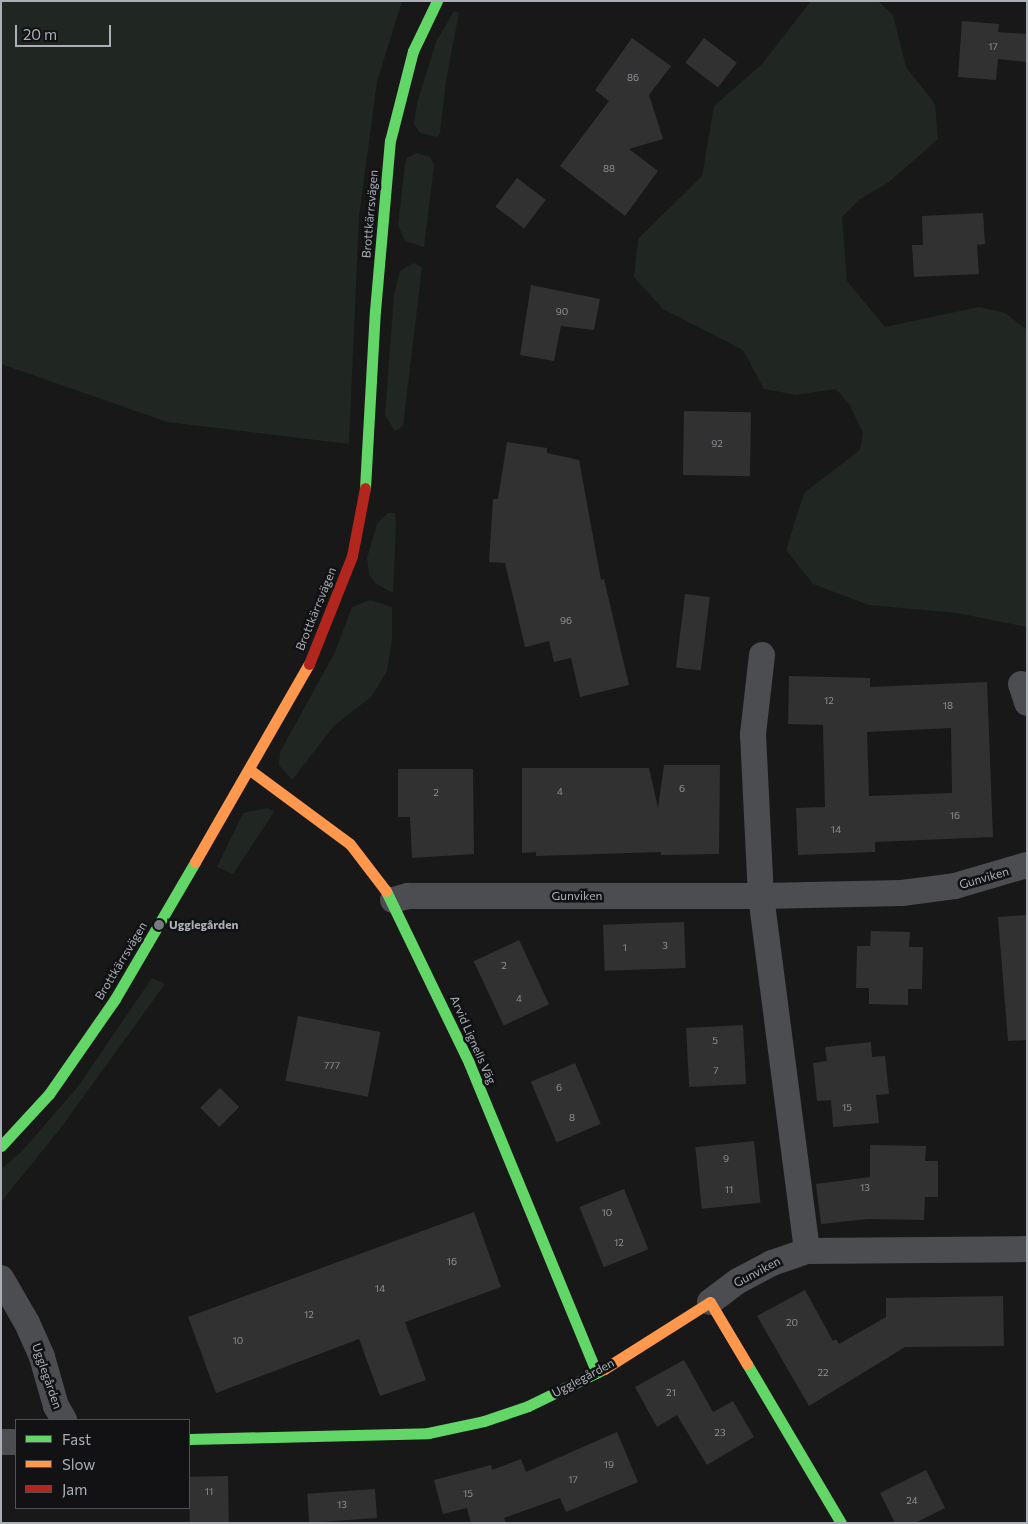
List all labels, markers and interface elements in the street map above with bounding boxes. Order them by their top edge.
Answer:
scale bar [18,15,114,47]
text: 20 m [23,25,57,43]
house number: 17 [988,41,998,53]
house number: 86 [627,72,639,84]
house number: 88 [603,163,615,175]
street label: Brottkärrsvägen [359,169,381,259]
house number: 90 [556,306,568,318]
house number: 92 [711,438,723,450]
street label: Brottkärrsvägen [293,565,339,653]
house number: 96 [560,615,572,627]
house number: 12 [824,695,834,707]
house number: 18 [943,700,953,712]
house number: 6 [679,783,685,795]
house number: 4 [557,786,563,798]
house number: 2 [433,787,439,799]
house number: 16 [950,810,960,822]
house number: 14 [831,824,841,836]
street label: Gunviken [958,864,1010,892]
street label: Gunviken [552,889,602,903]
place label: Ugglegården [169,918,238,932]
street label: Brottkärrsvägen [92,919,150,1003]
marker: Ugglegården [153,919,165,931]
house number: 3 [662,940,668,952]
house number: 1 [623,942,627,954]
house number: 2 [501,960,507,972]
street label: Arvid Lignells Väg [447,993,499,1087]
house number: 4 [516,993,522,1005]
house number: 5 [712,1035,718,1047]
house number: 777 [324,1060,340,1072]
house number: 7 [713,1065,719,1077]
house number: 6 [556,1082,562,1094]
house number: 15 [842,1102,852,1114]
house number: 8 [569,1112,575,1124]
house number: 9 [723,1153,729,1165]
house number: 13 [860,1182,870,1194]
house number: 11 [725,1184,733,1196]
house number: 10 [602,1207,612,1219]
house number: 12 [614,1237,624,1249]
street label: Gunviken [731,1254,783,1290]
house number: 16 [447,1256,457,1268]
house number: 14 [375,1283,385,1295]
house number: 12 [304,1309,314,1321]
house number: 20 [786,1317,798,1329]
house number: 10 [233,1335,243,1347]
street label: Ugglegården [29,1341,65,1411]
street label: Ugglegården [549,1356,617,1400]
house number: 22 [817,1367,829,1379]
house number: 21 [666,1387,676,1399]
legend [15,1419,190,1509]
house number: 23 [714,1427,726,1439]
text: Fast [62,1430,91,1448]
text: Slow [62,1455,95,1473]
house number: 19 [604,1459,614,1471]
house number: 17 [568,1474,578,1486]
text: Jam [62,1480,87,1498]
house number: 11 [205,1486,213,1498]
house number: 15 [463,1488,473,1500]
house number: 24 [906,1495,918,1507]
house number: 13 [337,1499,347,1511]

